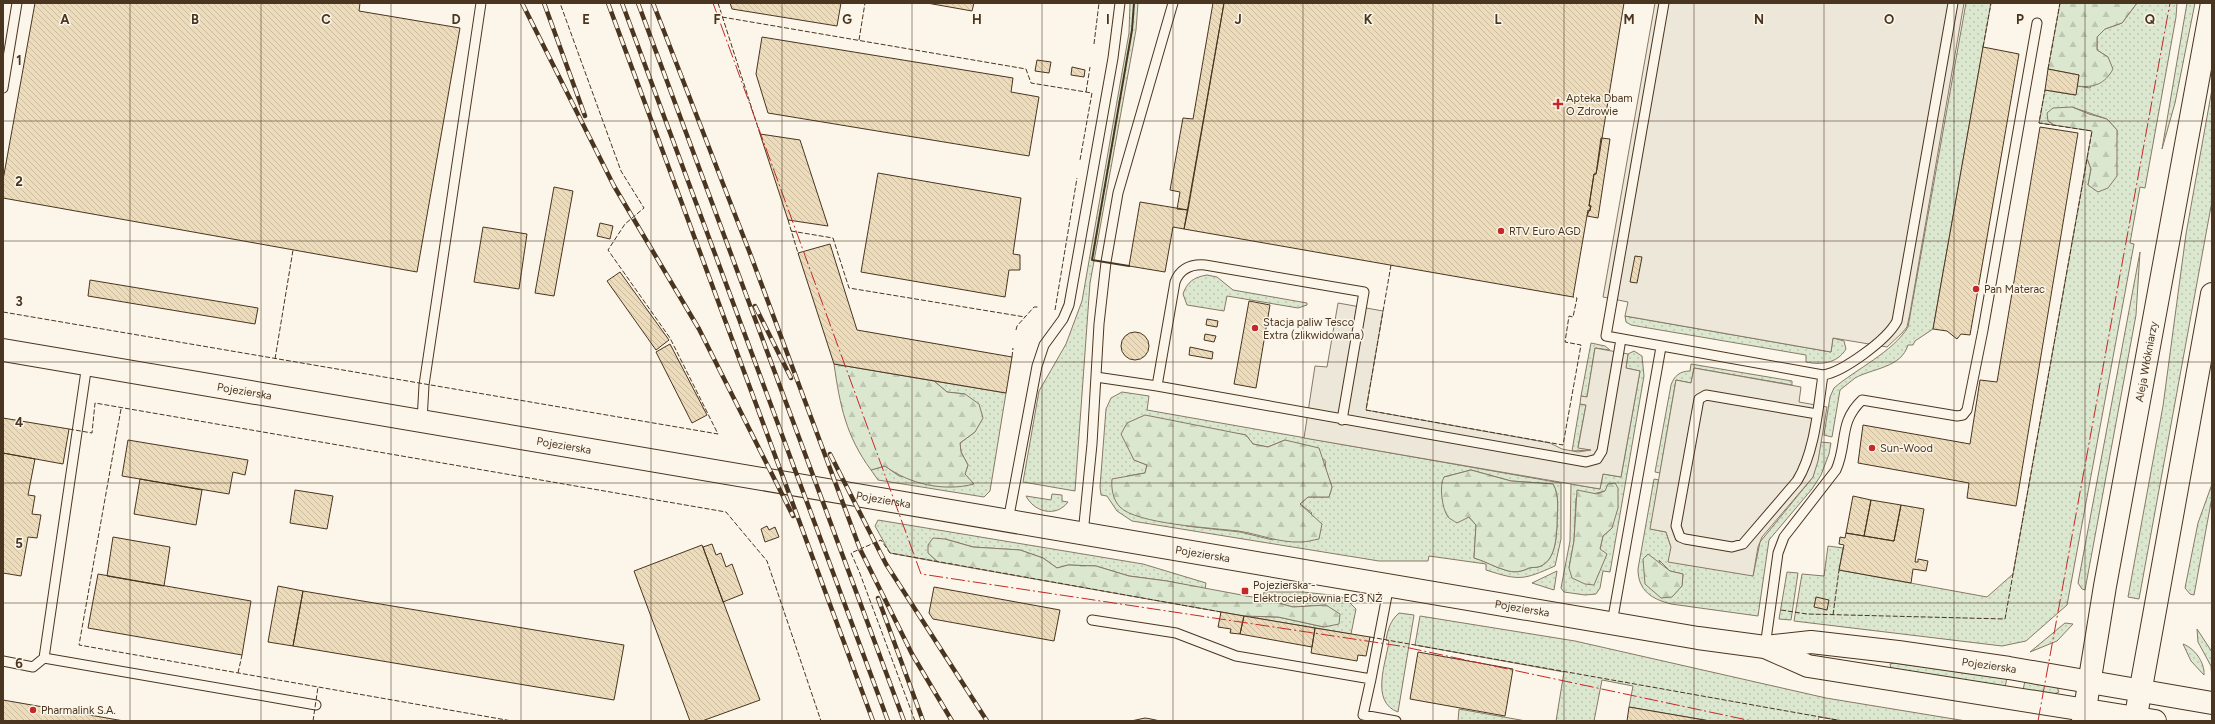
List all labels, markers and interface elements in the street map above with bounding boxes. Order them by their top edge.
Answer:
text: A [60,12,70,27]
text: B [191,12,199,27]
text: C [321,12,331,27]
text: D [451,12,461,27]
text: E [582,12,590,27]
text: F [713,12,721,27]
text: G [842,12,852,27]
text: H [972,12,982,27]
text: I [1106,12,1110,27]
text: J [1234,12,1242,27]
text: K [1364,12,1373,27]
text: L [1495,12,1502,27]
text: M [1623,12,1635,27]
text: N [1754,12,1764,27]
text: O [1884,12,1894,27]
text: P [2016,12,2024,27]
text: Q [2145,12,2155,27]
text: 1 [16,53,22,68]
place label: Apteka Dbam O Zdrowie [1566,92,1633,118]
marker: Apteka Dbam O Zdrowie [1553,99,1563,109]
text: 2 [15,174,23,189]
place label: RTV Euro AGD [1509,225,1581,238]
marker: RTV Euro AGD [1496,226,1506,236]
place label: Pan Materac [1984,283,2045,296]
marker: Pan Materac [1971,284,1981,294]
text: 3 [15,294,23,309]
place label: Stacja paliw Tesco Extra (zlikwidowana) [1263,316,1364,342]
street label: Aleja Włókniarzy [2132,320,2160,403]
marker: Stacja paliw Tesco Extra (zlikwidowana) [1250,323,1260,333]
street label: Pojezierska [216,380,273,402]
text: 4 [15,415,23,430]
street label: Pojezierska [536,434,592,456]
place label: Sun-Wood [1880,442,1933,455]
marker: Sun-Wood [1867,443,1877,453]
street label: Pojezierska [855,489,912,511]
text: 5 [15,536,23,551]
street label: Pojezierska [1174,543,1231,565]
place label: Pojezierska - Elektrociepłownia EC3 NŻ [1253,579,1382,605]
marker: Pojezierska - Elektrociepłownia EC3 NŻ [1240,586,1250,596]
street label: Pojezierska [1494,597,1551,619]
street label: Pojezierska [1961,655,2018,676]
text: 6 [15,656,23,671]
place label: Pharmalink S.A. [41,704,116,717]
marker: Pharmalink S.A. [28,705,38,715]

